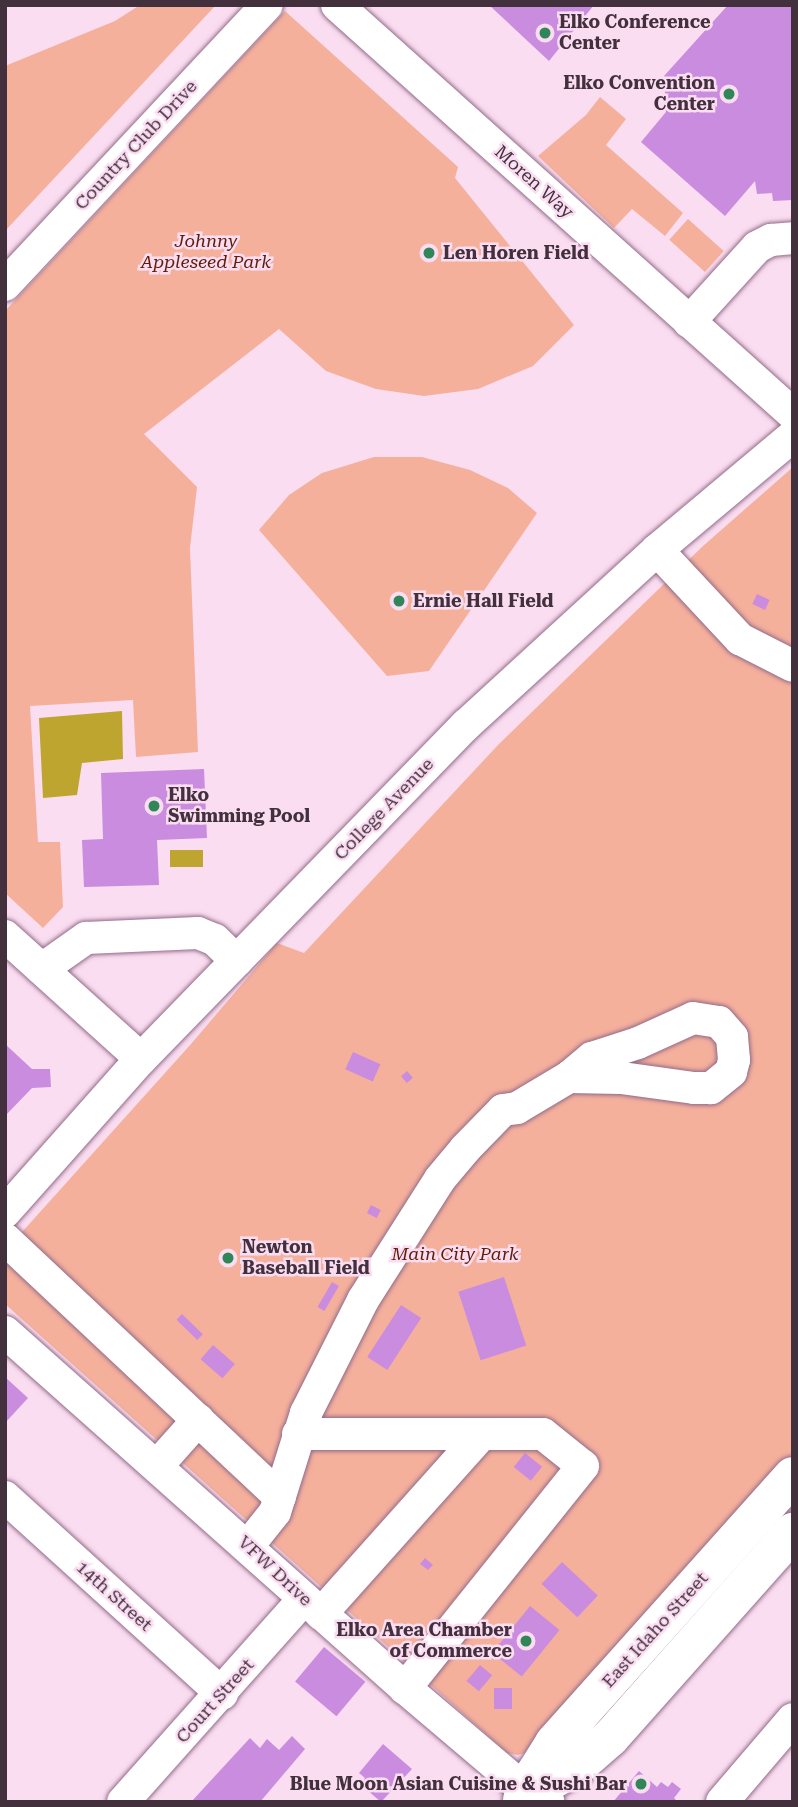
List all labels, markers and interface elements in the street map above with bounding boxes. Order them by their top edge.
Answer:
place label: Elko Conference Center [559,12,711,54]
marker: Elko Conference Center [537,25,553,41]
place label: Elko Convention Center [563,73,715,116]
street label: Country Club Drive [70,76,202,214]
marker: Elko Convention Center [721,86,737,102]
street label: Moren Way [490,141,578,223]
park label: Johnny Appleseed Park [141,231,271,274]
place label: Len Horen Field [443,242,589,264]
marker: Len Horen Field [421,245,437,261]
place label: Ernie Hall Field [413,590,554,612]
marker: Ernie Hall Field [391,593,407,609]
street label: College Avenue [330,753,438,865]
place label: Elko Swimming Pool [168,785,310,828]
marker: Elko Swimming Pool [146,798,162,814]
place label: Newton Baseball Field [242,1237,370,1280]
park label: Main City Park [391,1243,519,1265]
marker: Newton Baseball Field [220,1250,236,1266]
street label: VFW Drive [233,1531,317,1611]
street label: 14th Street [72,1556,156,1636]
street label: East Idaho Street [597,1568,713,1692]
place label: Elko Area Chamber of Commerce [336,1620,512,1662]
marker: Elko Area Chamber of Commerce [518,1633,534,1649]
street label: Court Street [172,1654,258,1748]
place label: Blue Moon Asian Cuisine & Sushi Bar [290,1773,627,1795]
marker: Blue Moon Asian Cuisine & Sushi Bar [633,1776,649,1792]

